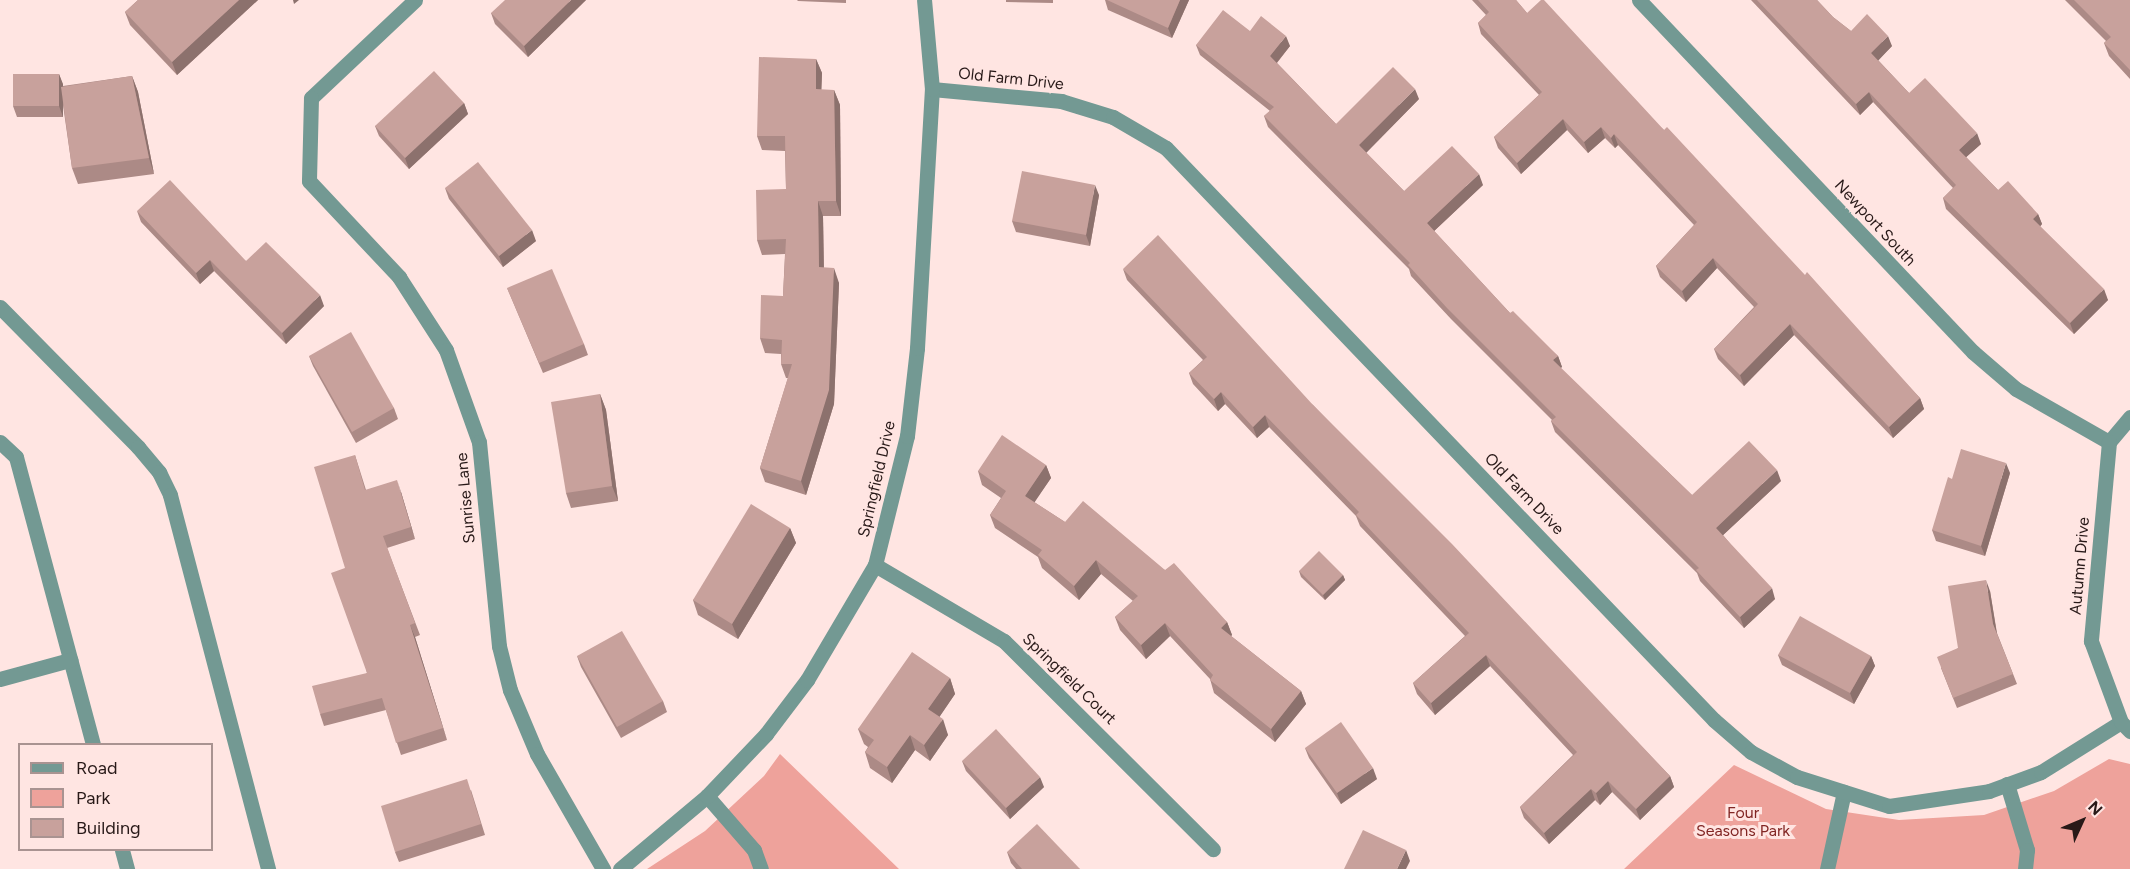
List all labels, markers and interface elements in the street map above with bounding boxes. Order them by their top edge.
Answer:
street label: Old Farm Drive [957,64,1065,94]
street label: Newport South [1830,176,1920,270]
street label: Springfield Drive [854,419,900,539]
street label: Old Farm Drive [1480,449,1568,539]
street label: Sunrise Lane [452,452,480,544]
street label: Autumn Drive [2066,516,2094,616]
street label: Springfield Court [1018,629,1120,729]
legend [18,743,213,851]
text: Road [76,757,117,779]
text: Park [76,787,110,809]
north arrow [2052,791,2112,851]
text: N [2084,797,2106,819]
park label: Four Seasons Park [1696,803,1790,841]
text: Building [76,817,141,839]

